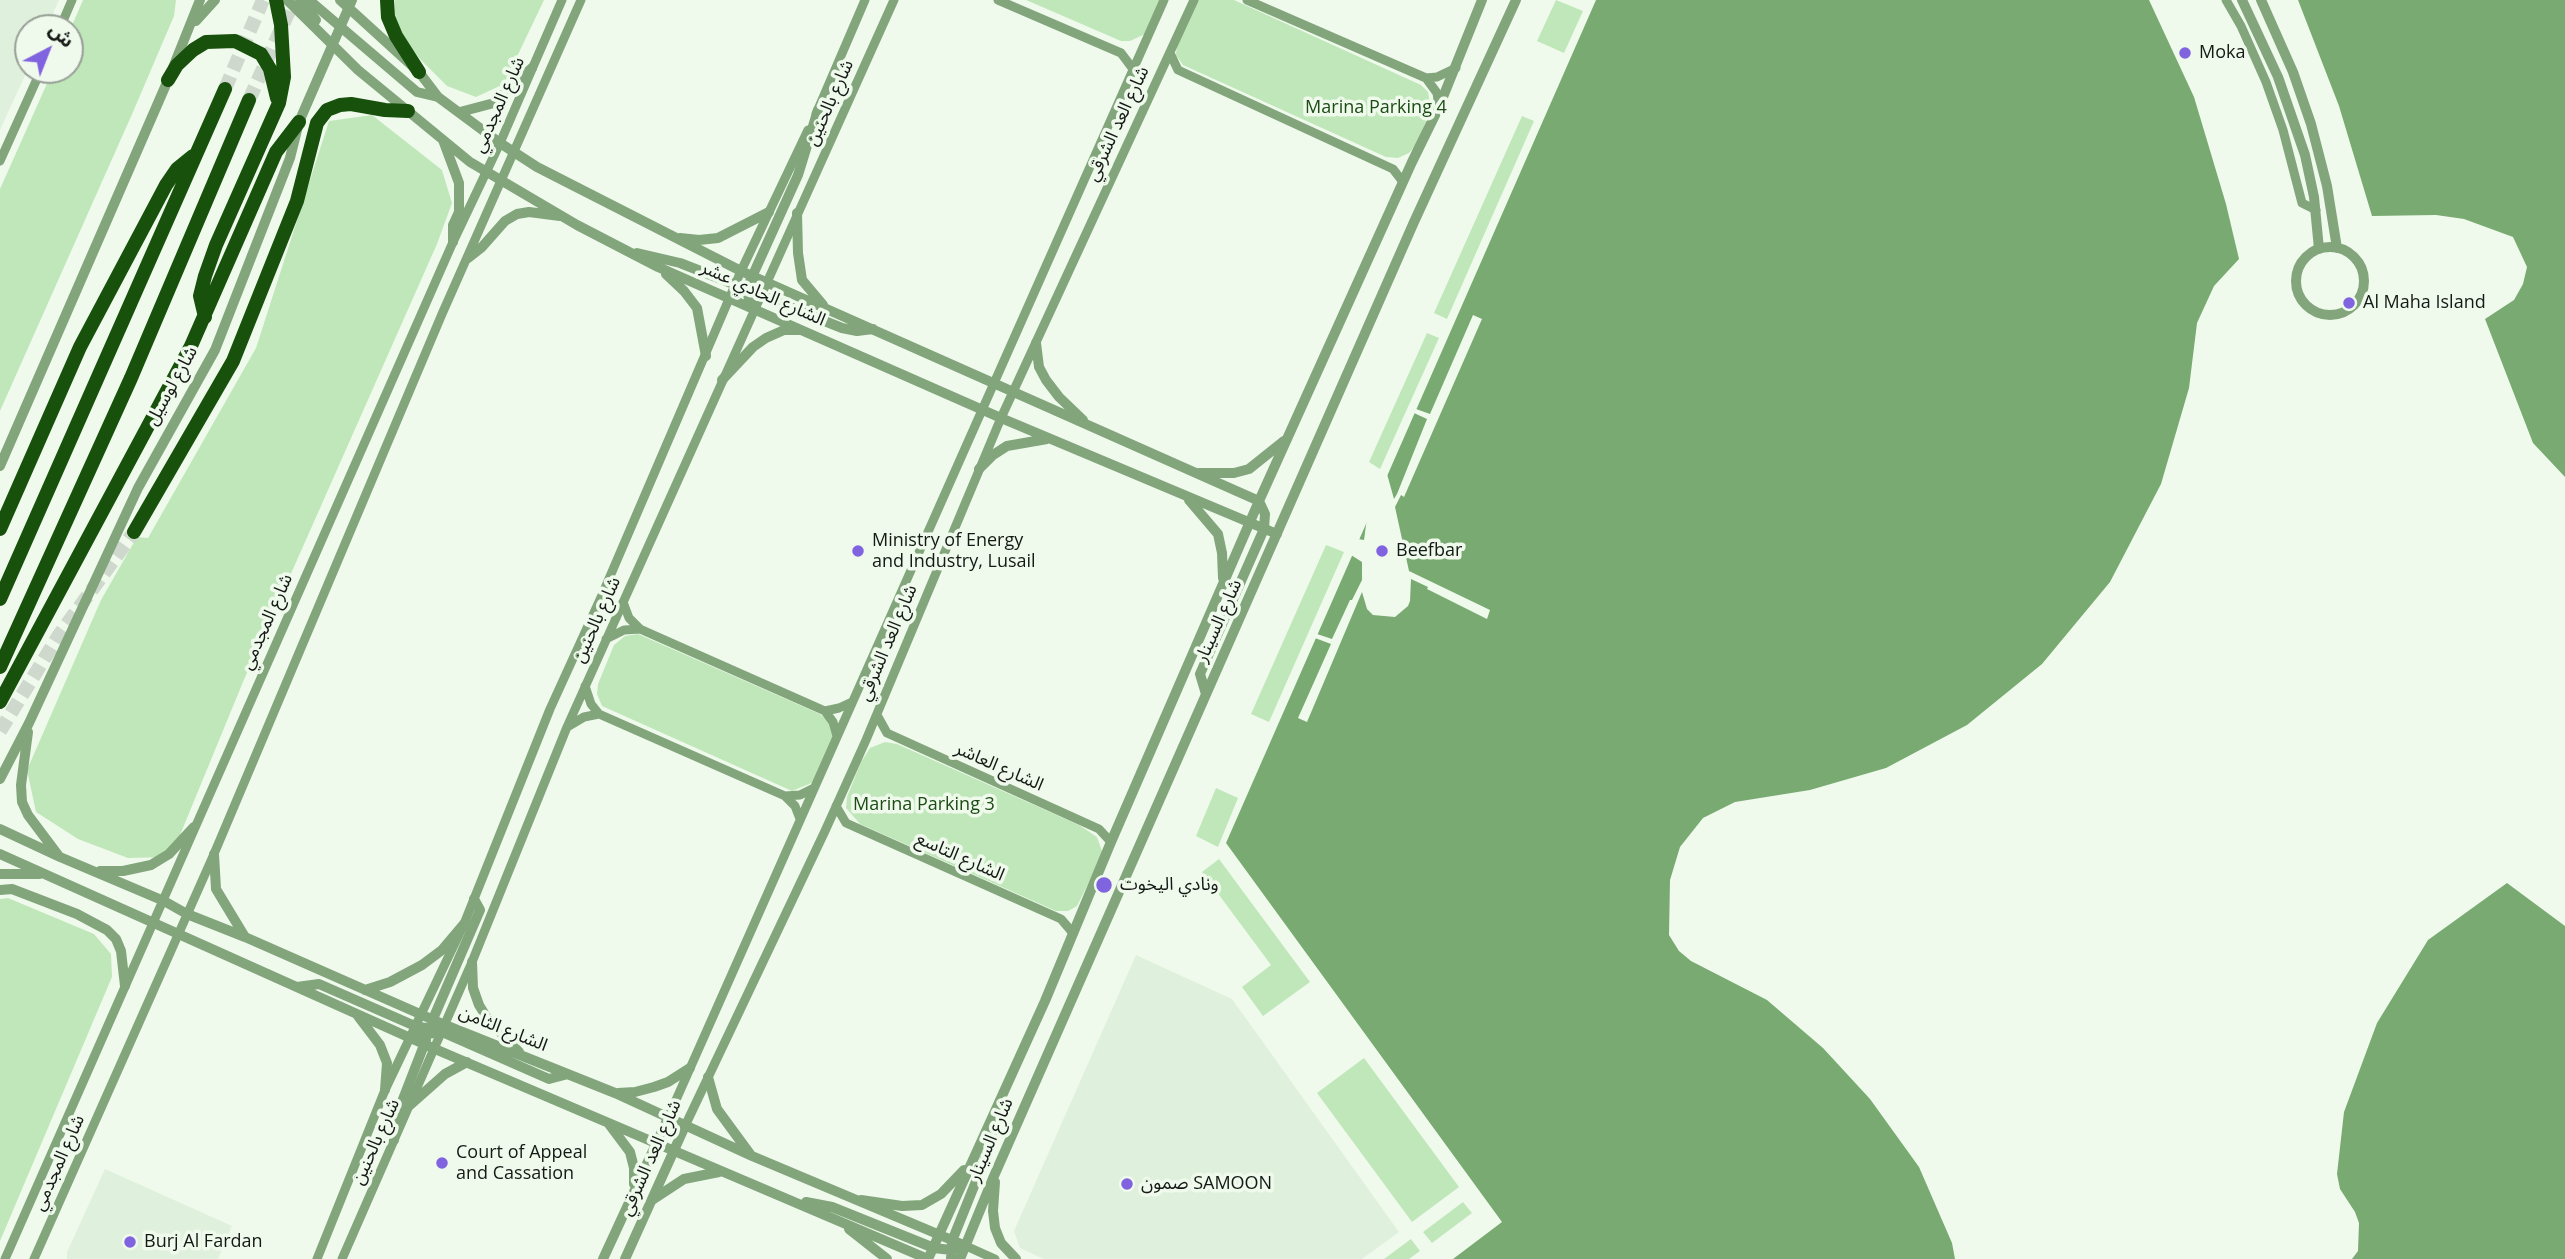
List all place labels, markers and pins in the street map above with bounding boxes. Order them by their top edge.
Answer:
place label: Moka [2199,42,2245,64]
marker: Moka [2177,45,2193,61]
place label: Al Maha Island [2363,292,2486,314]
marker: Al Maha Island [2341,295,2357,311]
place label: Ministry of Energy and Industry, Lusail [872,530,1036,572]
place label: Beefbar [1396,540,1462,562]
marker: Ministry of Energy and Industry, Lusail [850,543,866,559]
marker: Beefbar [1374,543,1390,559]
place label: ونادي اليخوت [1120,874,1219,896]
marker: ونادي اليخوت [1094,875,1114,895]
place label: Court of Appeal and Cassation [456,1142,587,1184]
marker: Court of Appeal and Cassation [434,1155,450,1171]
place label: صمون SAMOON [1141,1173,1272,1195]
marker: صمون SAMOON [1119,1176,1135,1192]
place label: Burj Al Fardan [144,1231,263,1253]
marker: Burj Al Fardan [122,1234,138,1250]

